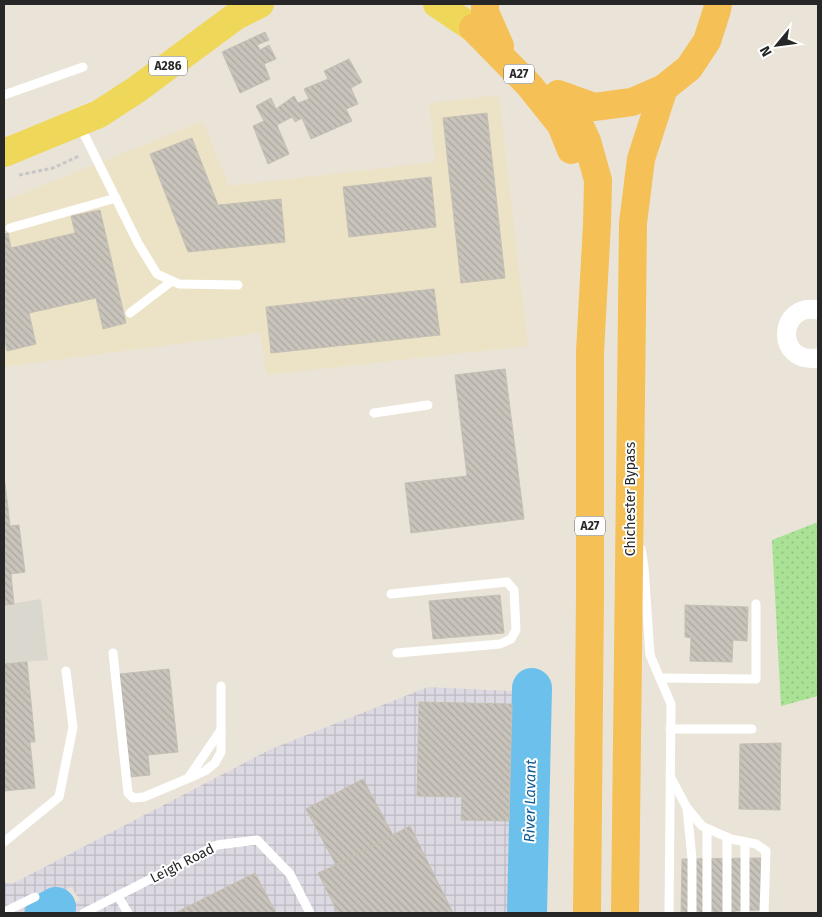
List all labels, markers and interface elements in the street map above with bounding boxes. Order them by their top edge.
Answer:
north arrow [752,20,802,70]
text: N [756,43,776,59]
road number: A286 [149,56,187,76]
road number: A27 [504,64,534,84]
street label: Chichester Bypass [622,441,639,556]
road number: A27 [575,516,605,536]
water label: River Lavant [520,759,540,843]
street label: Leigh Road [147,840,217,887]

